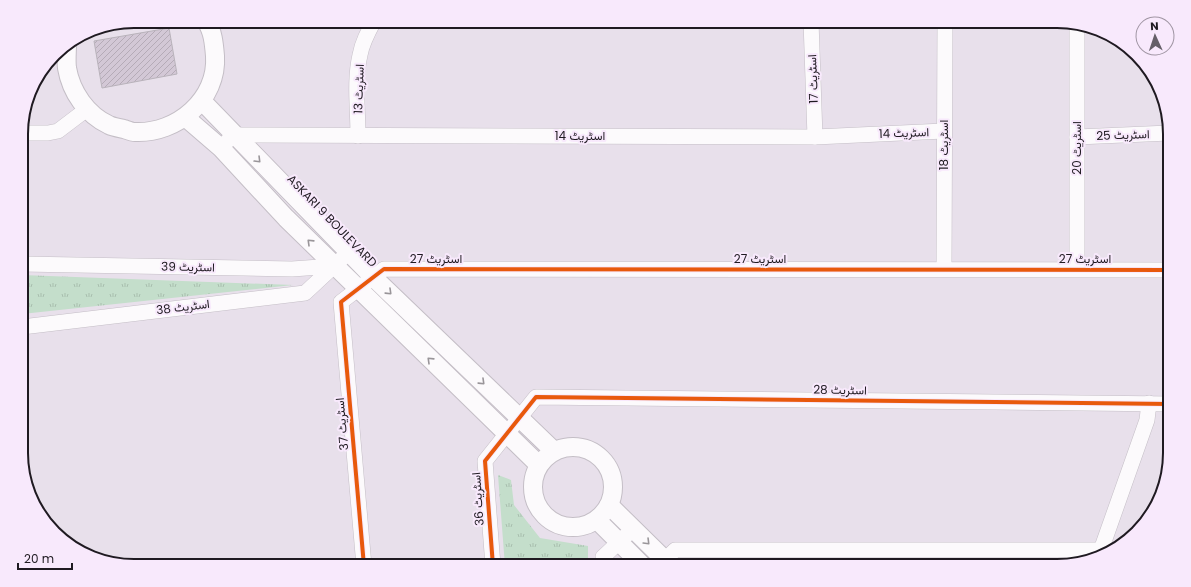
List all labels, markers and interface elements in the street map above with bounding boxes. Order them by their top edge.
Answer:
north arrow [1135,16,1175,56]
text: N [1150,18,1159,34]
street label: اسٹریٹ 17 [803,54,822,104]
street label: اسٹریٹ 13 [349,64,368,114]
street label: اسٹریٹ 18 [935,120,952,170]
street label: اسٹریٹ 20 [1068,121,1085,175]
street label: اسٹریٹ 14 [878,123,929,142]
street label: اسٹریٹ 25 [1096,125,1150,144]
street label: اسٹریٹ 14 [555,127,605,144]
one-way arrow [253,155,261,163]
street label: ASKARI 9 BOULEVARD [284,171,381,271]
one-way arrow [307,239,315,247]
street label: اسٹریٹ 27 [410,250,462,267]
street label: اسٹریٹ 27 [734,250,786,267]
street label: اسٹریٹ 27 [1059,250,1111,267]
street label: اسٹریٹ 39 [161,258,215,275]
one-way arrow [384,287,391,294]
street label: اسٹریٹ 38 [155,295,211,318]
one-way arrow [427,357,435,364]
one-way arrow [477,377,485,385]
street label: اسٹریٹ 28 [813,381,867,398]
street label: اسٹریٹ 37 [331,397,352,451]
street label: اسٹریٹ 36 [467,472,488,526]
one-way arrow [642,537,650,545]
scale bar [18,545,72,571]
text: 20 m [24,550,54,567]

